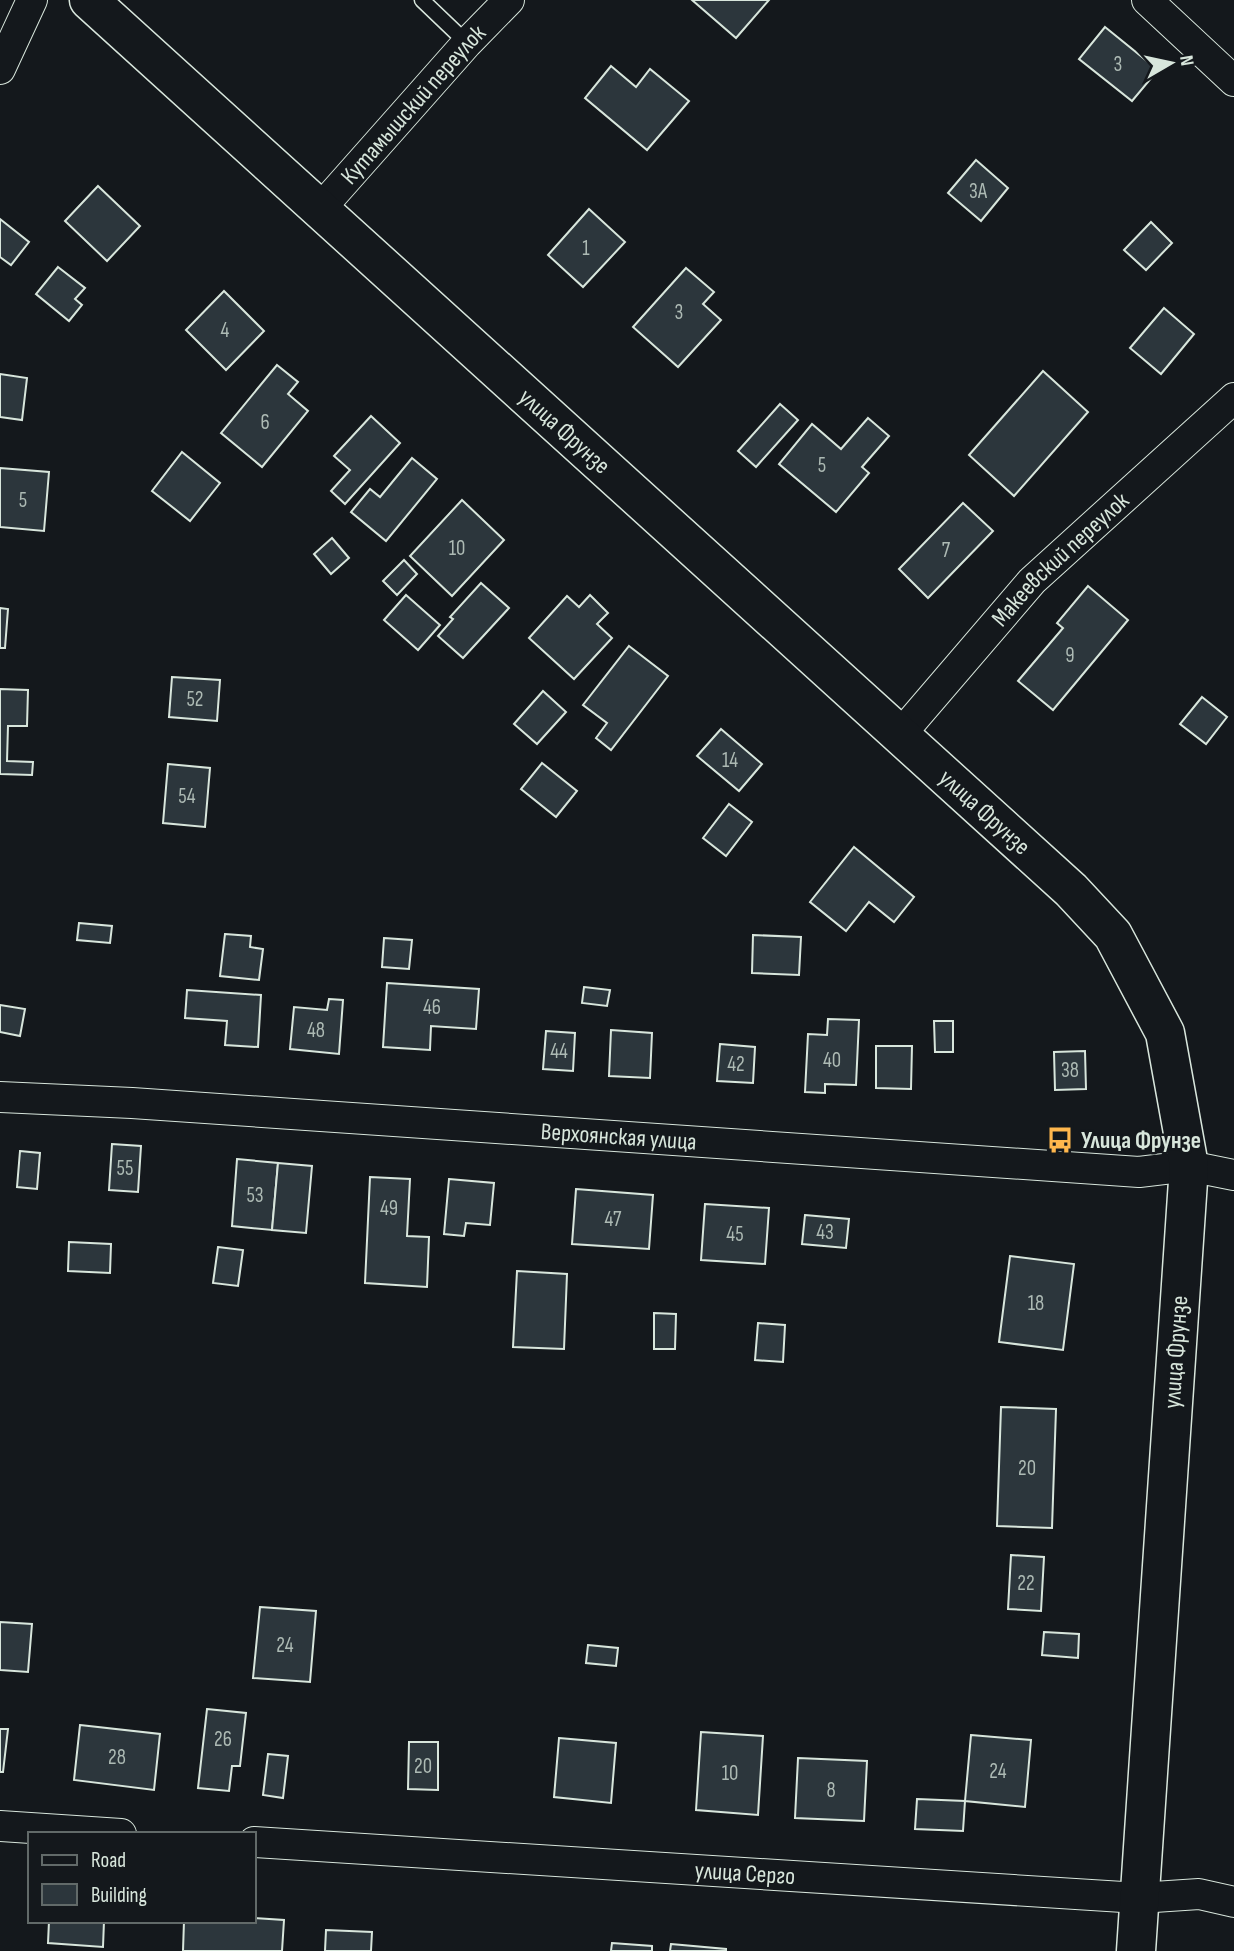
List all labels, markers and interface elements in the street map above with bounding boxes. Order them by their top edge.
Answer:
street label: Кутамышский переулок [334,18,492,190]
north arrow [1136,28,1206,98]
house number: 3 [1114,52,1122,77]
text: N [1174,54,1198,67]
house number: 3А [969,179,988,204]
house number: 1 [582,236,590,261]
house number: 3 [675,300,683,325]
house number: 4 [221,318,230,343]
street label: улица Фрунзе [513,382,616,480]
house number: 6 [260,410,270,435]
house number: 5 [818,453,826,478]
street label: Макеевский переулок [985,485,1135,632]
house number: 5 [19,488,27,513]
house number: 10 [449,536,465,561]
house number: 7 [942,538,951,563]
house number: 9 [1065,643,1075,668]
house number: 52 [186,687,204,712]
house number: 14 [722,748,738,773]
street label: улица Фрунзе [933,763,1037,861]
house number: 54 [178,784,196,809]
house number: 46 [423,995,441,1020]
house number: 48 [307,1018,325,1043]
house number: 44 [550,1039,568,1064]
house number: 40 [823,1048,841,1073]
house number: 42 [727,1052,745,1077]
house number: 38 [1061,1058,1079,1083]
street label: Верхоянская улица [540,1117,698,1156]
bus stop icon: Улица Фрунзе [1045,1125,1075,1155]
place label: Улица Фрунзе [1081,1126,1201,1155]
house number: 55 [117,1156,133,1181]
house number: 53 [246,1183,264,1208]
house number: 49 [380,1196,398,1221]
house number: 47 [604,1207,622,1232]
house number: 43 [816,1220,834,1245]
house number: 45 [726,1222,744,1247]
house number: 18 [1028,1291,1044,1316]
street label: улица Фрунзе [1158,1295,1194,1409]
house number: 20 [1018,1456,1036,1481]
house number: 22 [1017,1571,1035,1596]
house number: 24 [276,1633,294,1658]
house number: 26 [214,1727,232,1752]
house number: 28 [108,1745,126,1770]
house number: 20 [414,1754,432,1779]
house number: 24 [989,1759,1007,1784]
house number: 10 [722,1761,738,1786]
house number: 8 [826,1778,836,1803]
legend [28,1832,256,1923]
text: Road [91,1848,126,1873]
street label: улица Серго [694,1855,796,1891]
text: Building [91,1883,147,1908]

